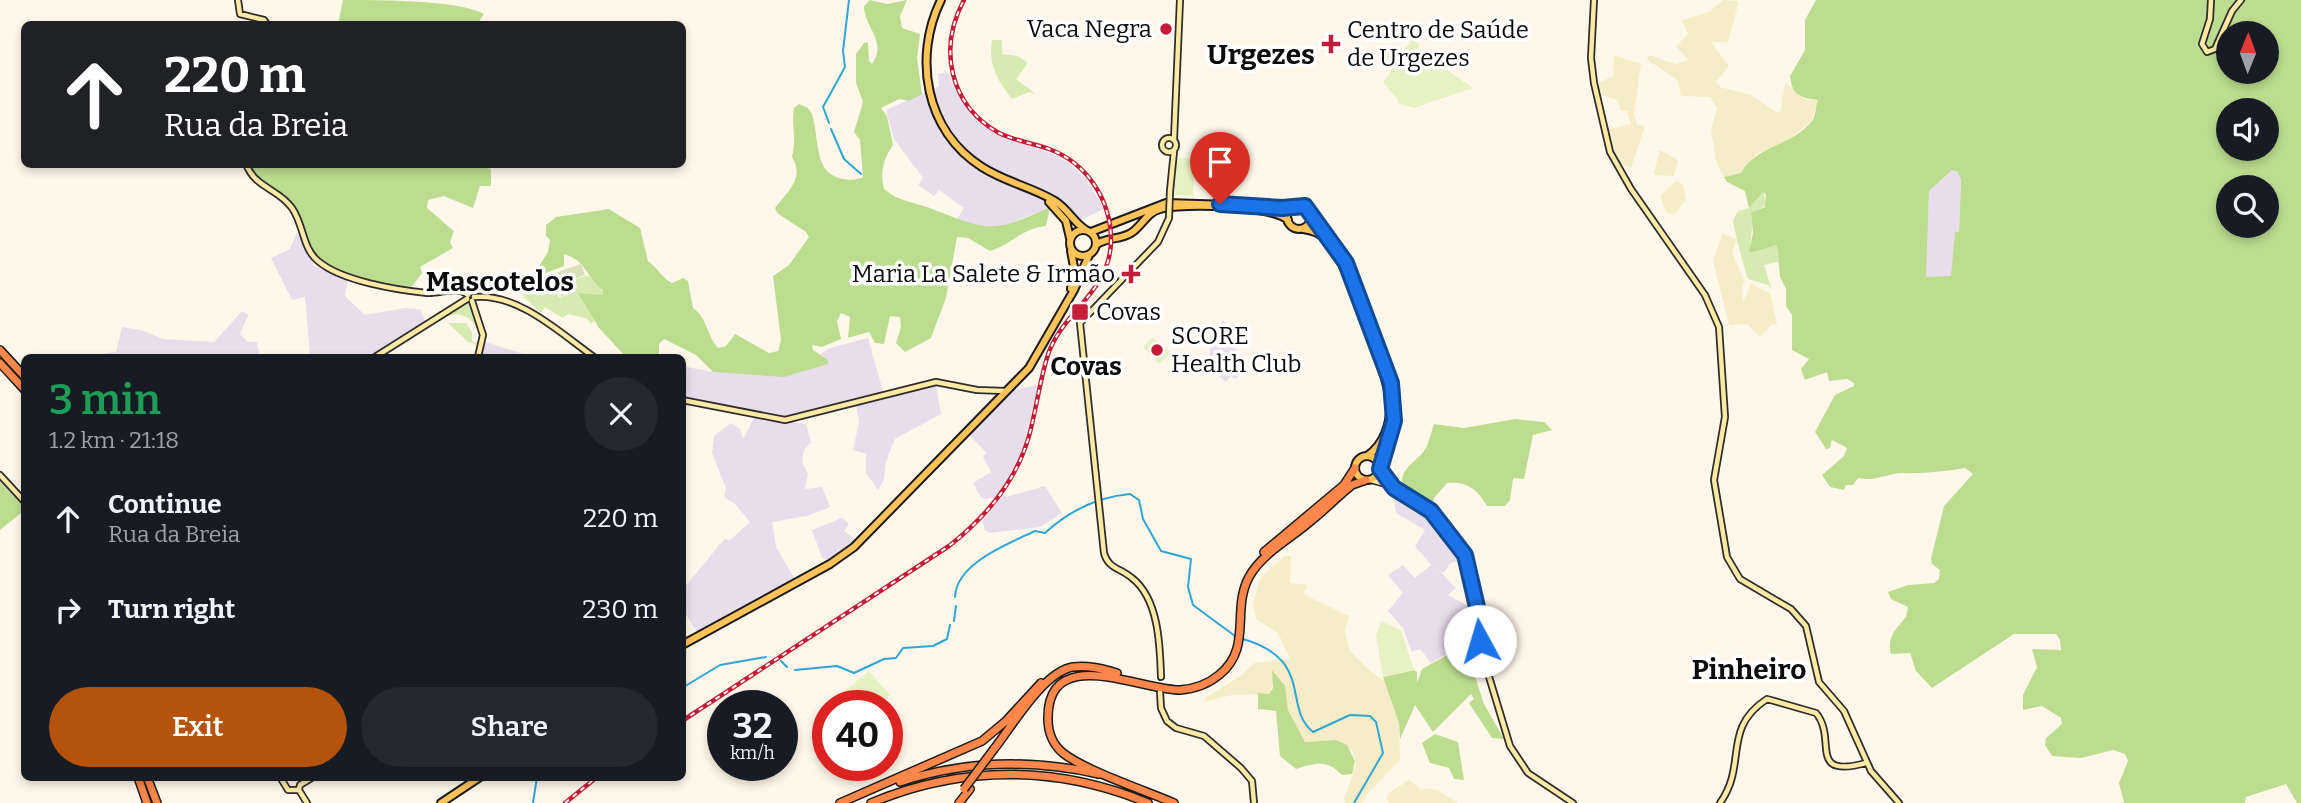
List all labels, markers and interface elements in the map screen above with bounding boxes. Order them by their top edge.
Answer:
place label: Vaca Negra [1027,15,1152,43]
place label: Centro de Saúde de Urgezes [1347,16,1529,72]
marker: Vaca Negra [1158,21,1174,37]
north arrow [2216,21,2278,84]
map controls [2216,21,2279,238]
marker: Centro de Saúde de Urgezes [1321,34,1341,54]
district label: Urgezes [1207,38,1315,71]
text: 220 m [164,46,306,105]
icon: ahead [49,49,140,140]
button: sound [2216,98,2279,161]
text: Rua da Breia [164,106,348,144]
pin [1190,132,1250,204]
icon: arrive [1201,143,1239,181]
button: search [2216,175,2279,238]
place label: Maria La Salete & Irmão [852,260,1115,288]
marker: Maria La Salete & Irmão [1121,264,1141,284]
district label: Mascotelos [426,265,574,298]
place label: Covas [1096,298,1161,326]
marker: Covas [1070,302,1090,322]
place label: SCORE Health Club [1171,322,1302,378]
marker: SCORE Health Club [1149,342,1165,358]
district label: Covas [1050,351,1122,382]
text: 3 min [49,375,161,425]
button: close [584,377,658,451]
text: 1.2 km · 21:18 [49,426,179,454]
text: Continue [108,489,222,520]
icon: ahead [49,500,87,538]
text: 220 m [583,503,658,534]
text: Rua da Breia [108,520,240,548]
icon: right [49,591,87,629]
text: Turn right [108,594,235,625]
text: 230 m [582,594,658,625]
position arrow [1443,604,1517,678]
district label: Pinheiro [1692,653,1806,686]
button: Exit [49,687,347,767]
button: Share [361,687,658,767]
speed limit sign: 40 [812,690,903,781]
text: 32 [733,705,772,747]
text: km/h [730,742,775,764]

